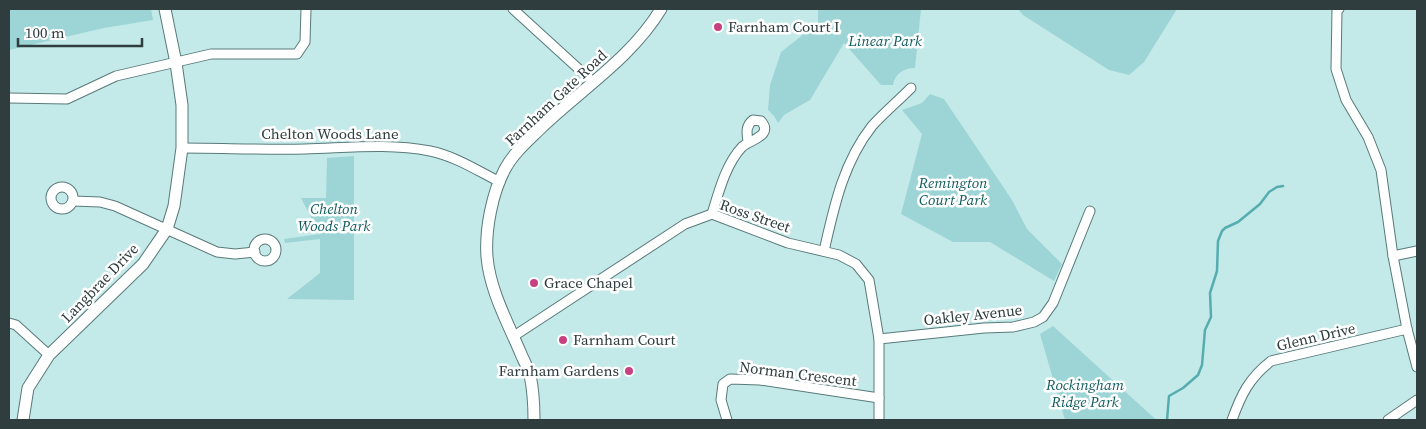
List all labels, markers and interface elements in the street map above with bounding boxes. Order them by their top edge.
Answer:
scale bar [18,15,141,47]
place label: Farnham Court I [728,16,840,37]
marker: Farnham Court I [712,21,724,33]
text: 100 m [25,22,65,43]
park label: Linear Park [847,30,923,51]
street label: Farnham Gate Road [500,44,612,151]
street label: Chelton Woods Lane [261,123,399,144]
park label: Remington Court Park [918,172,988,210]
street label: Ross Street [717,194,793,237]
park label: Chelton Woods Park [298,198,371,236]
street label: Langbrae Drive [56,238,143,327]
place label: Grace Chapel [544,272,634,293]
marker: Grace Chapel [528,277,540,289]
street label: Oakley Avenue [923,299,1024,330]
street label: Glenn Drive [1274,317,1358,356]
place label: Farnham Court [573,329,676,350]
marker: Farnham Court [557,334,569,346]
street label: Norman Crescent [738,356,858,391]
place label: Farnham Gardens [499,360,619,381]
marker: Farnham Gardens [623,365,635,377]
park label: Rockingham Ridge Park [1045,374,1125,412]

